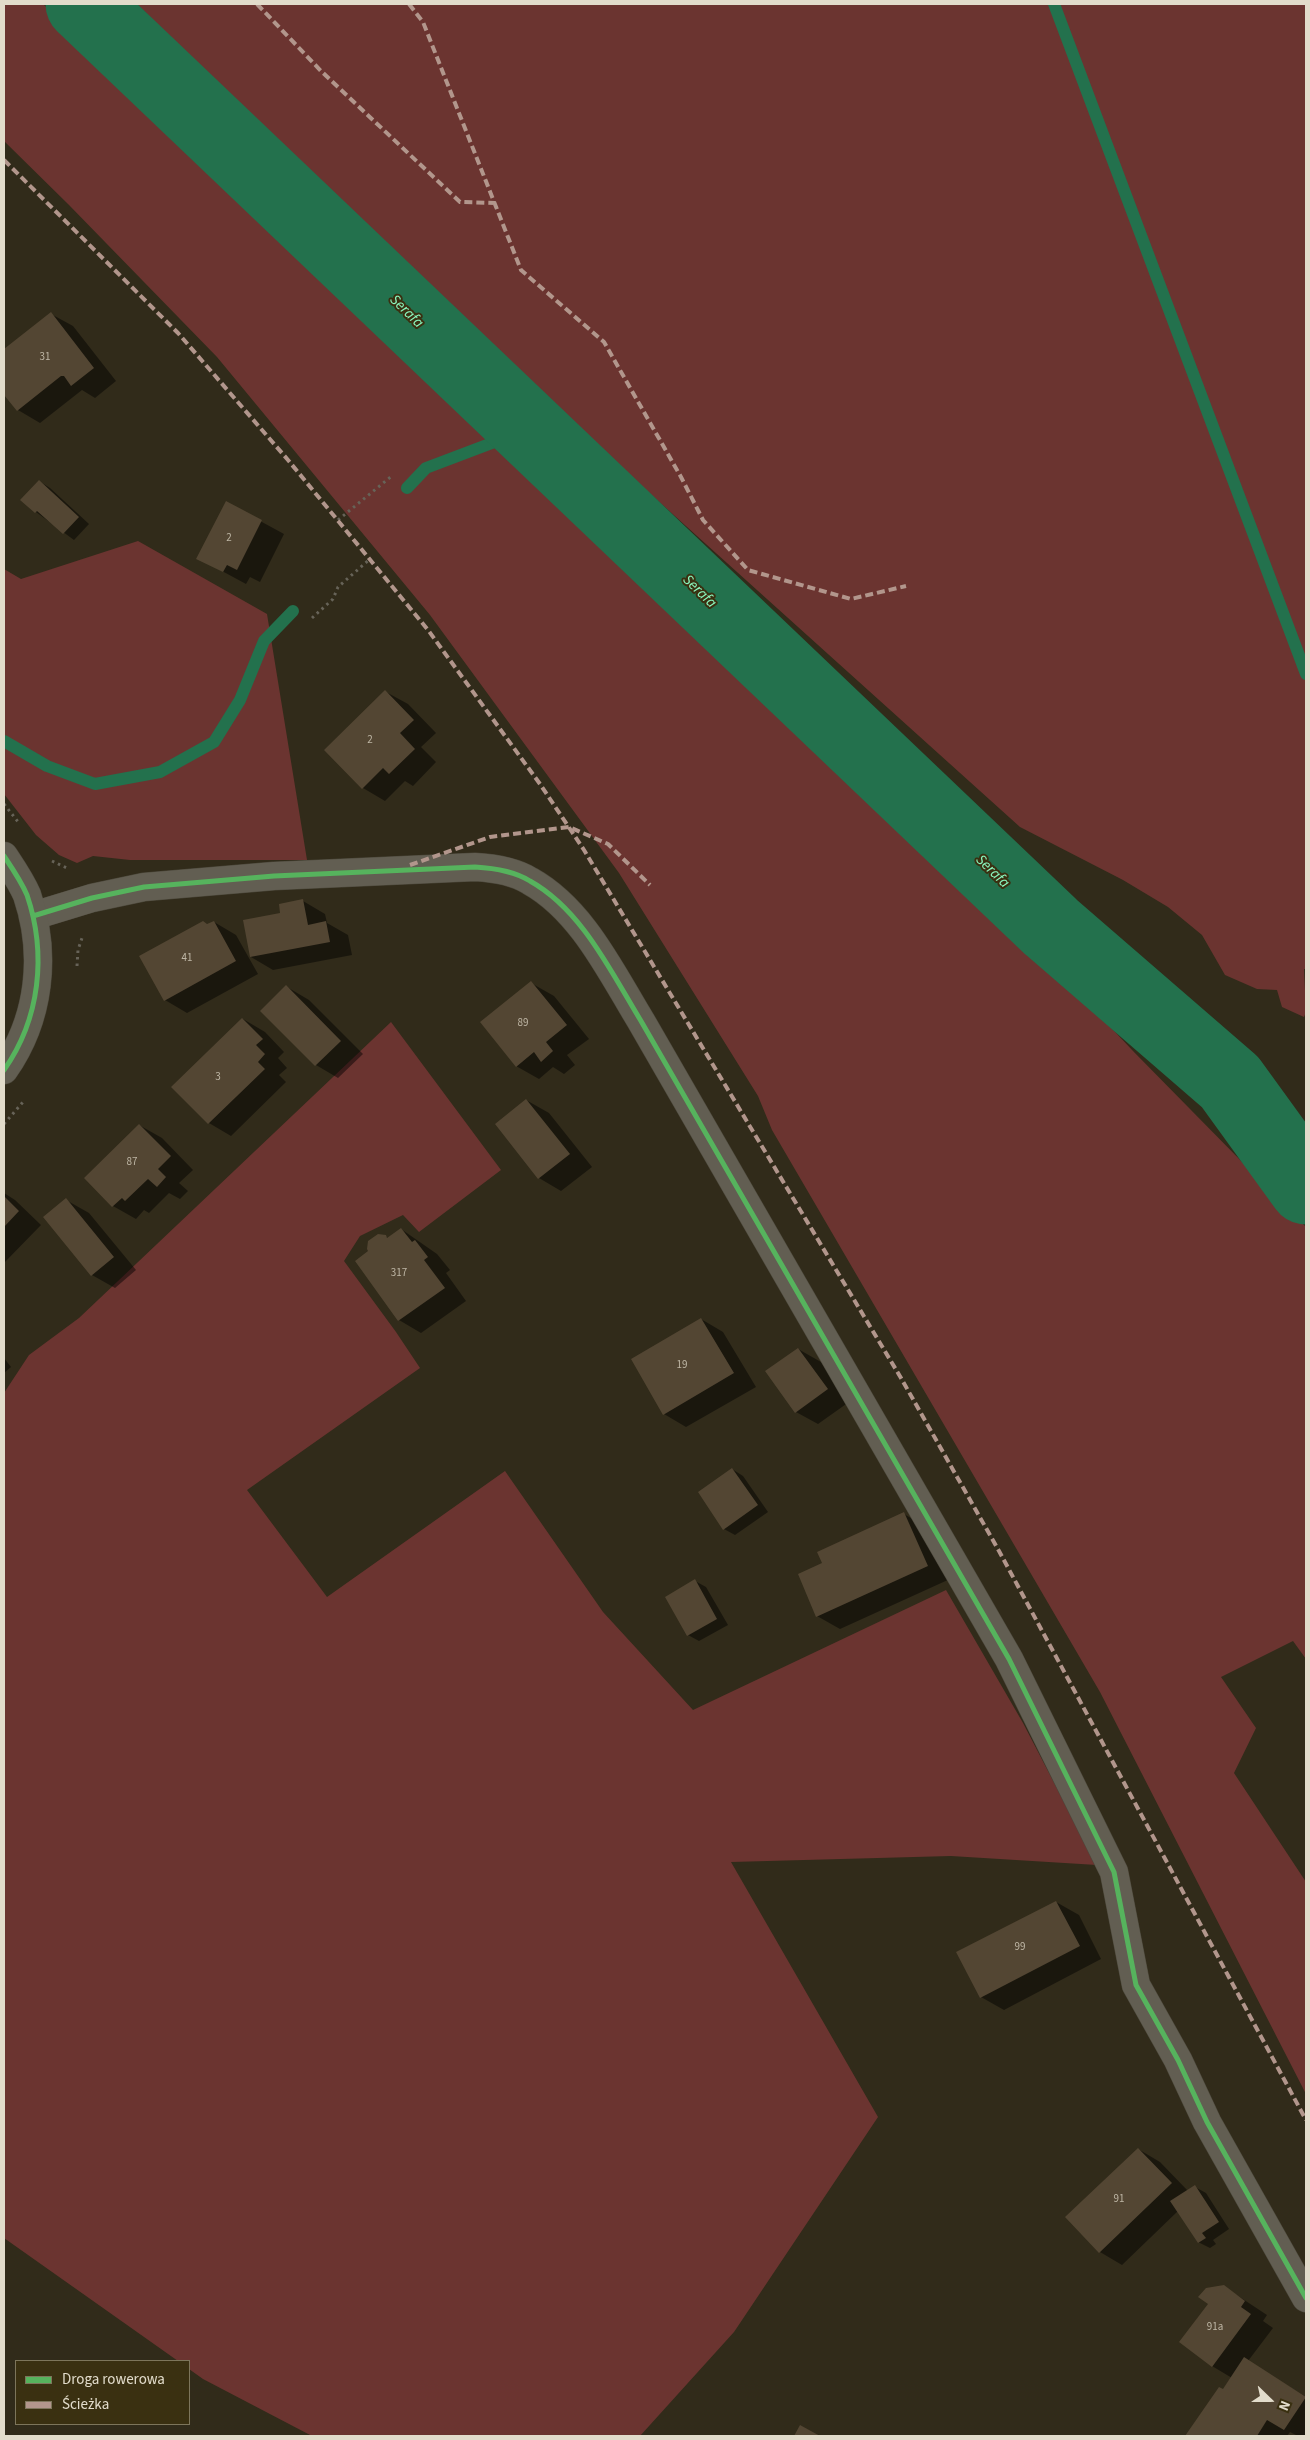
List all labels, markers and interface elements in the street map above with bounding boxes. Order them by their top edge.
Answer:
water label: Serafa [385,292,427,332]
house number: 31 [40,351,50,365]
house number: 2 [226,532,232,546]
water label: Serafa [678,572,720,612]
house number: 2 [367,734,373,748]
water label: Serafa [971,852,1013,892]
house number: 41 [182,952,192,966]
house number: 89 [518,1017,528,1031]
house number: 3 [215,1071,221,1085]
house number: 87 [127,1156,137,1170]
house number: 317 [391,1267,407,1281]
house number: 19 [677,1359,687,1373]
house number: 99 [1015,1941,1025,1955]
house number: 91 [1114,2193,1124,2207]
house number: 91a [1207,2321,1223,2335]
legend [15,2360,190,2425]
text: Droga rowerowa [62,2369,165,2390]
north arrow [1245,2375,1295,2425]
text: Ścieżka [62,2394,109,2415]
text: N [1273,2398,1295,2414]

